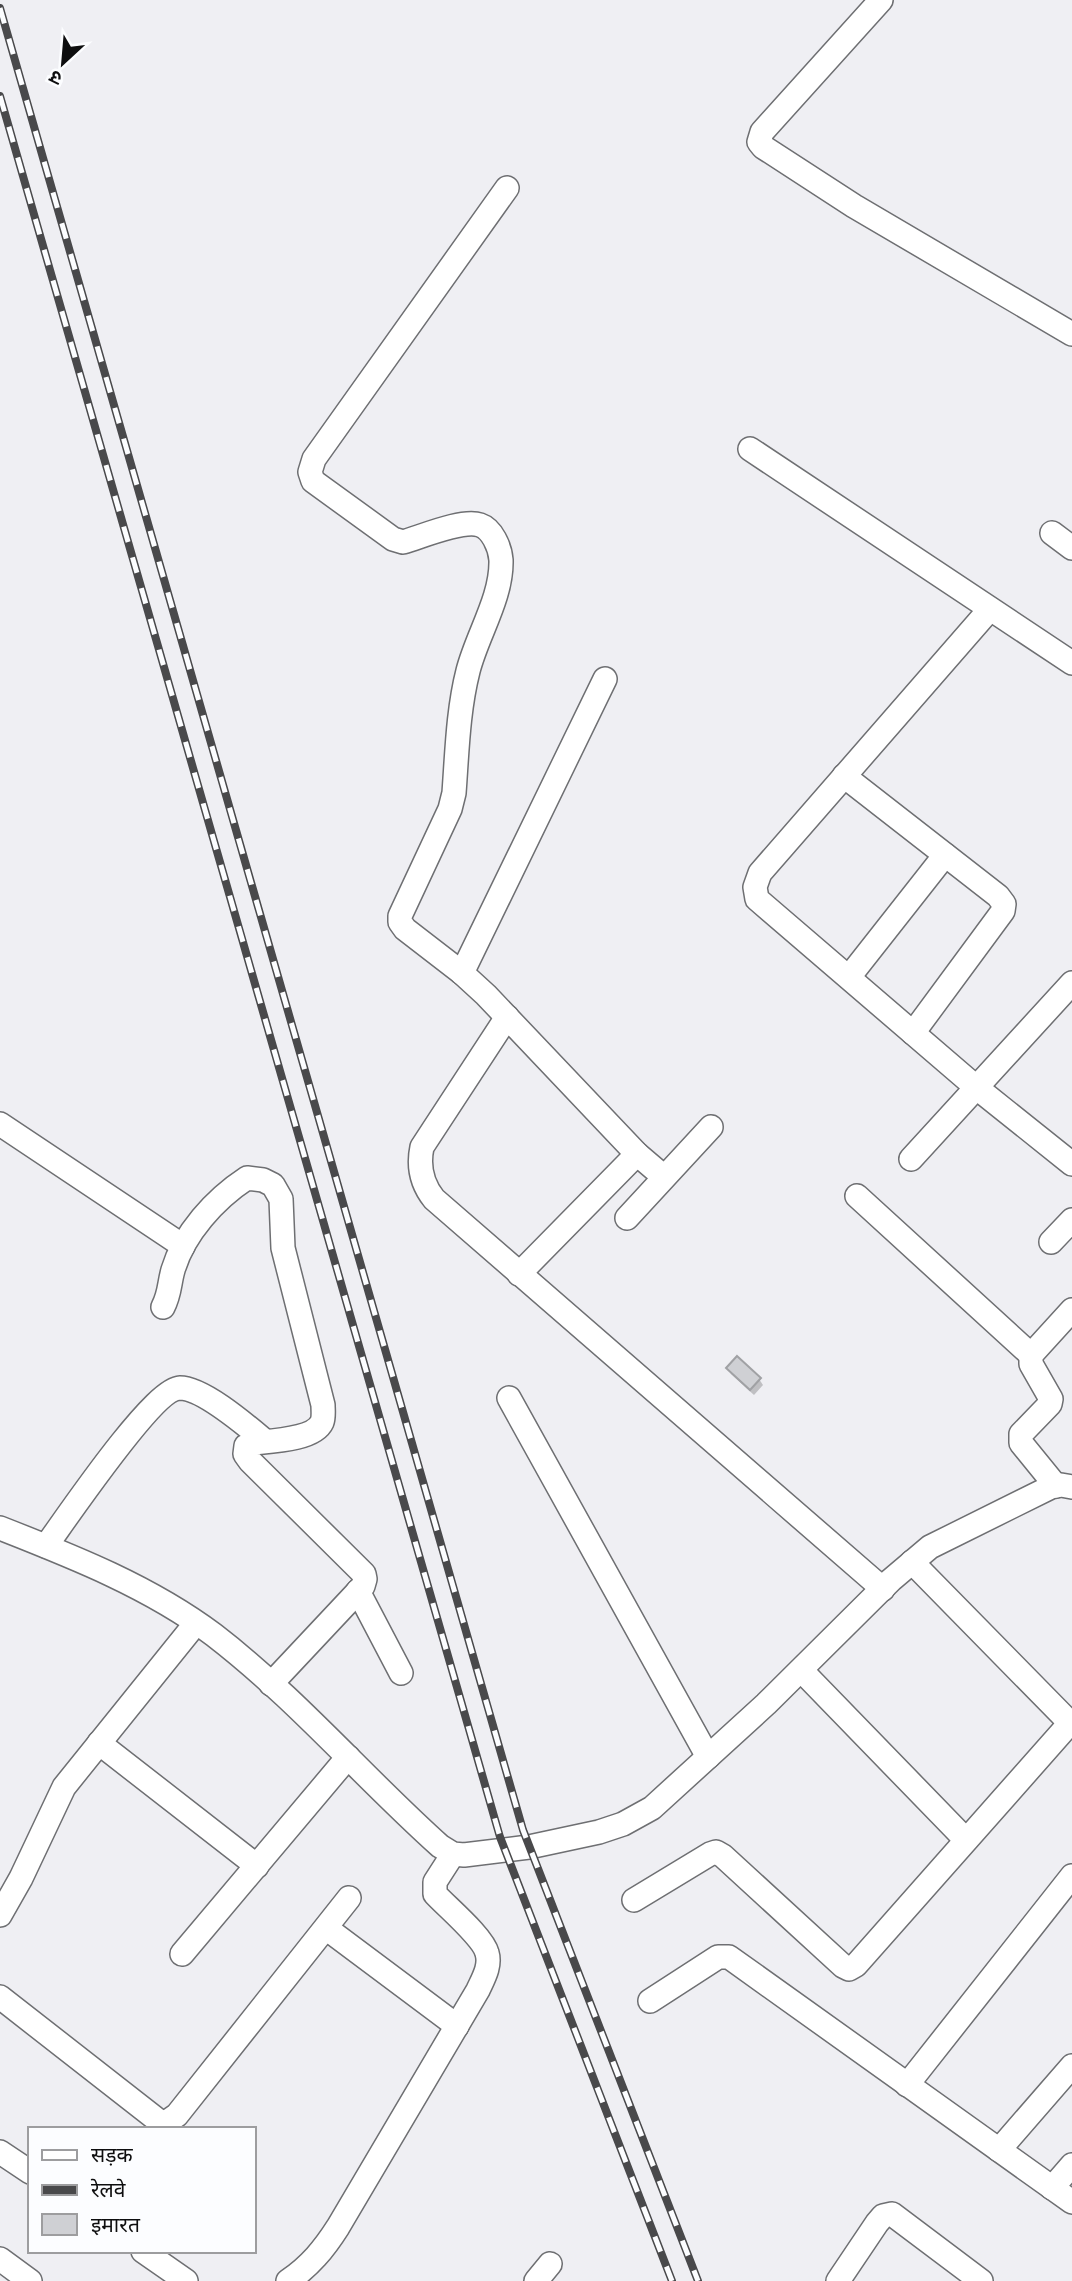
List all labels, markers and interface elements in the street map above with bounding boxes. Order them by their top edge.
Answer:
north arrow [28,28,98,98]
text: उ [45,66,65,92]
legend [28,2127,256,2253]
text: सड़क [91,2141,133,2166]
text: रेलवे [90,2176,126,2201]
text: इमारत [91,2211,141,2236]

